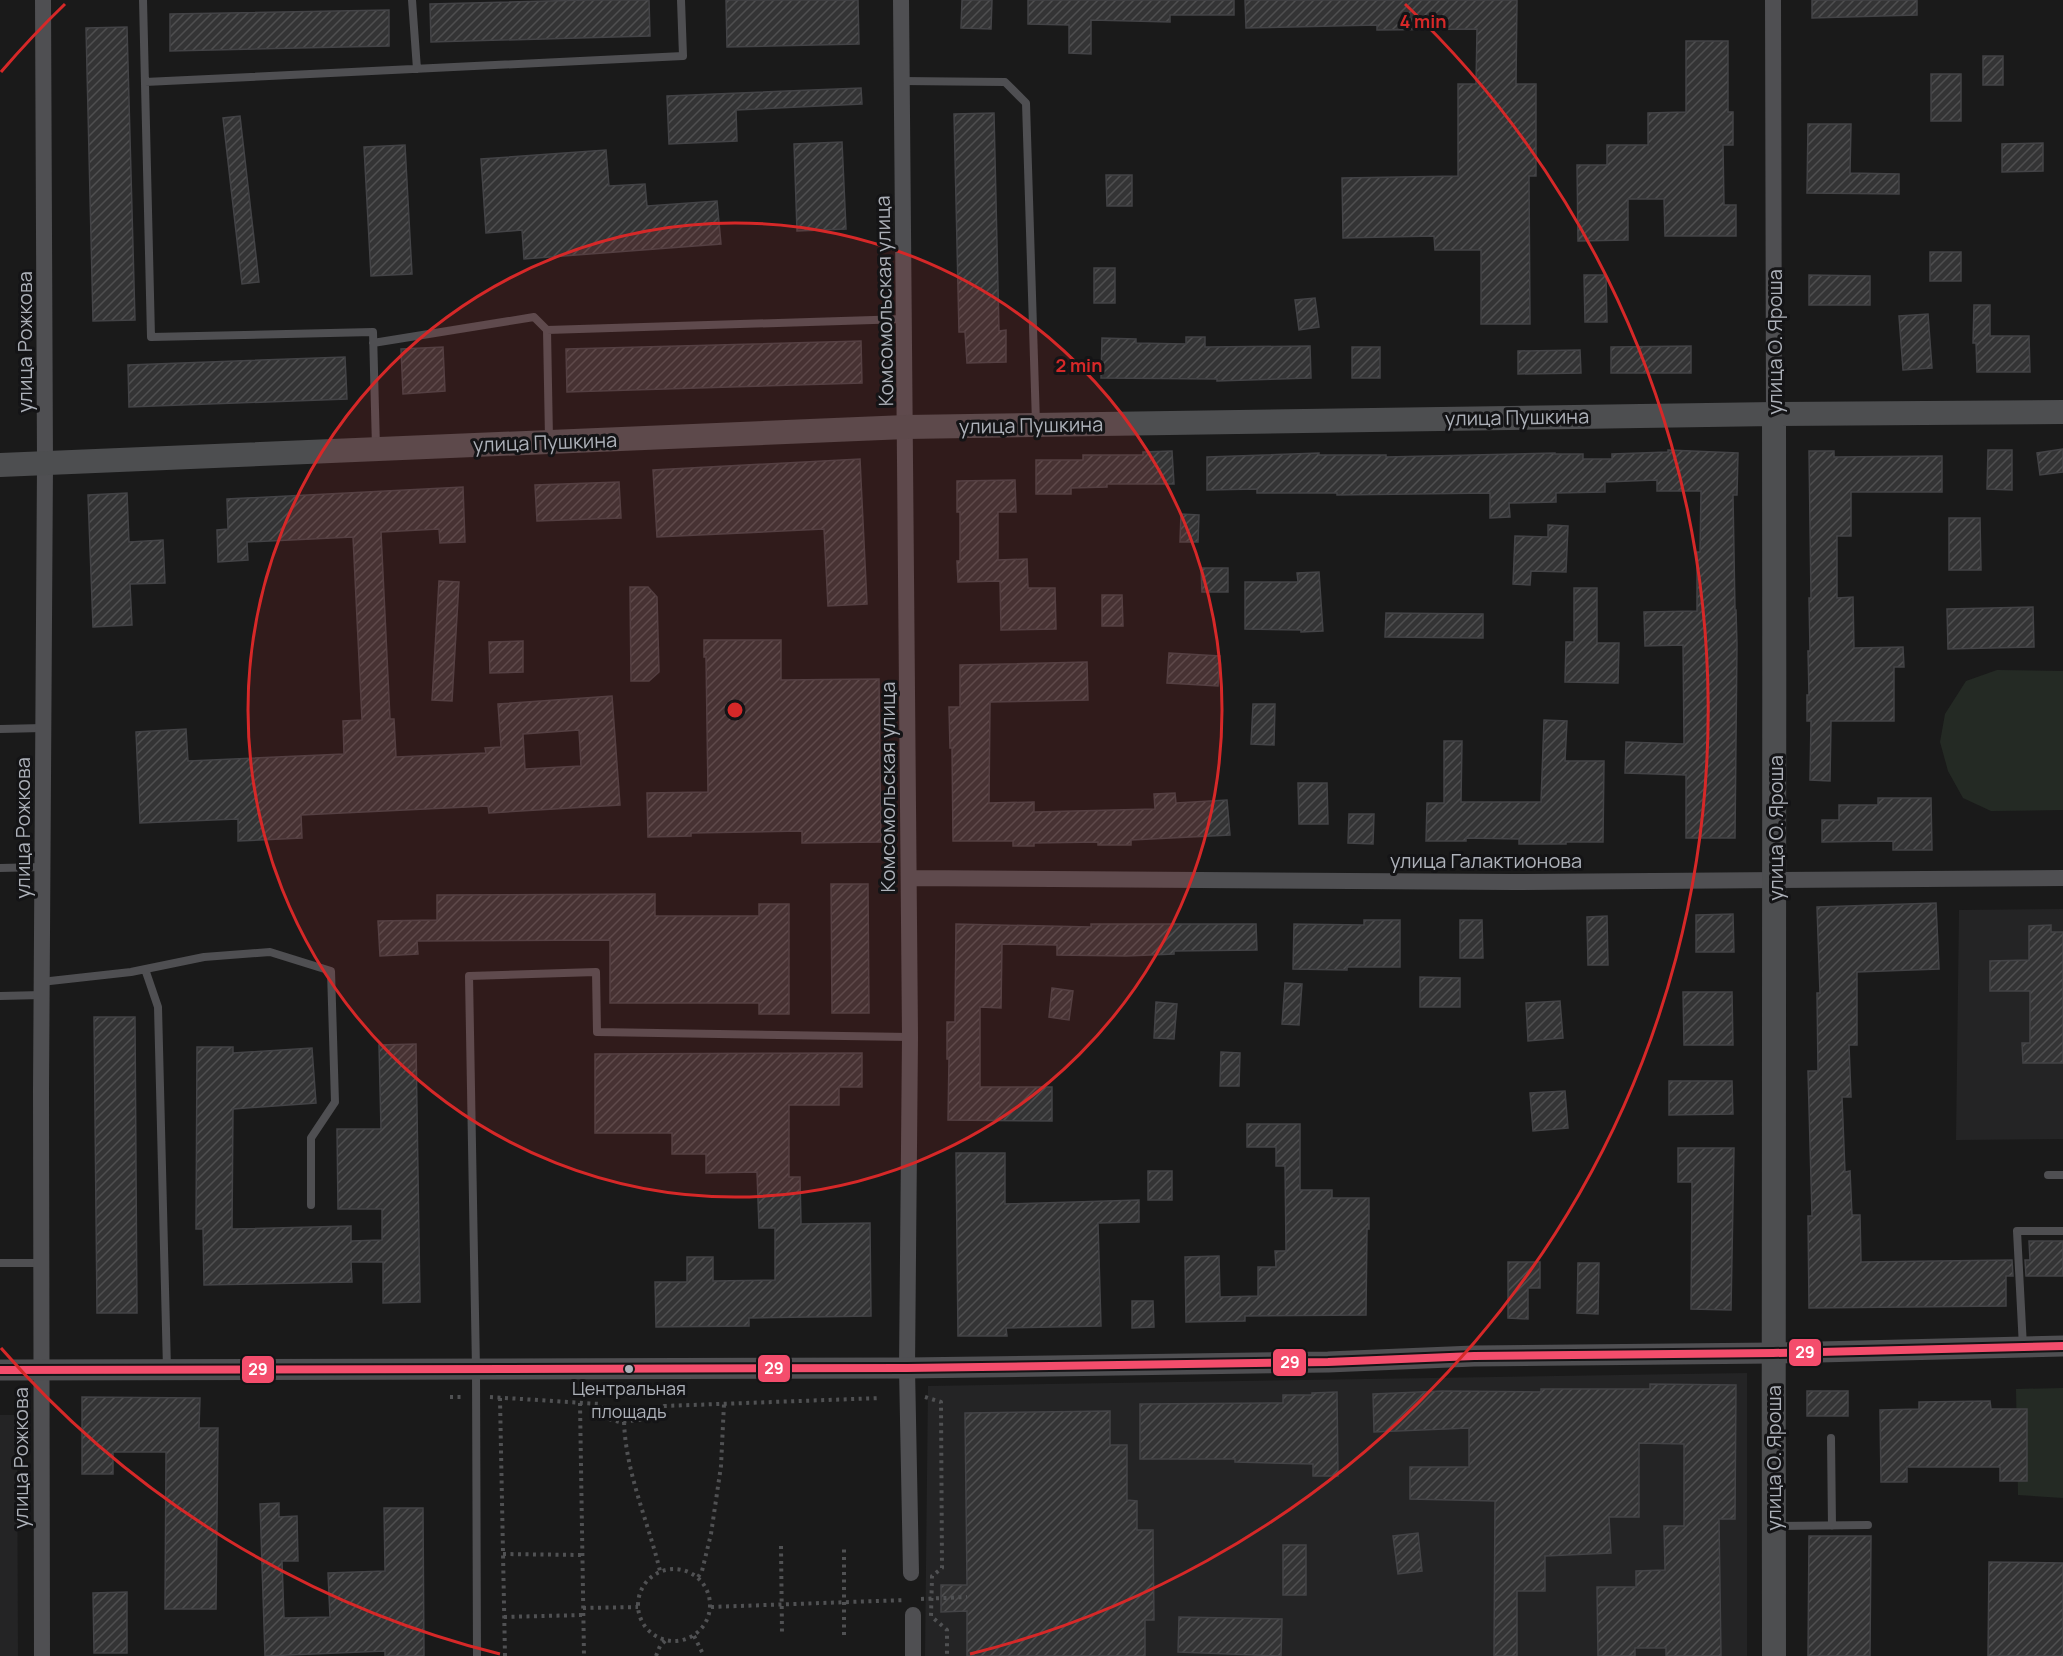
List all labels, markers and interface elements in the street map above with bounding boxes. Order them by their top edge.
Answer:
text: 4 min [1399,9,1447,33]
street label: Комсомольская улица [869,195,899,407]
street label: улица О. Яроша [1761,269,1788,415]
street label: улица Рожкова [11,271,38,413]
text: 2 min [1056,353,1102,377]
street label: улица Пушкина [1445,402,1589,432]
street label: улица Пушкина [959,410,1103,440]
street label: улица Пушкина [472,426,618,458]
street label: Комсомольская улица [874,682,901,892]
centre of rings [725,700,745,720]
street label: улица О. Яроша [1762,755,1789,901]
street label: улица Рожкова [9,757,36,899]
street label: улица Галактионова [1390,847,1582,874]
line badge: 29 [1788,1338,1822,1367]
text: 29 [1795,1341,1815,1363]
line badge: 29 [1272,1348,1307,1377]
text: 29 [1280,1351,1300,1373]
line badge: 29 [757,1354,791,1383]
line badge: 29 [241,1355,275,1384]
text: 29 [764,1357,784,1379]
text: 29 [248,1358,268,1380]
marker: Центральная площадь [623,1363,635,1375]
place label: Центральная площадь [572,1376,686,1423]
street label: улица О. Яроша [1760,1385,1787,1531]
street label: улица Рожкова [7,1387,34,1529]

